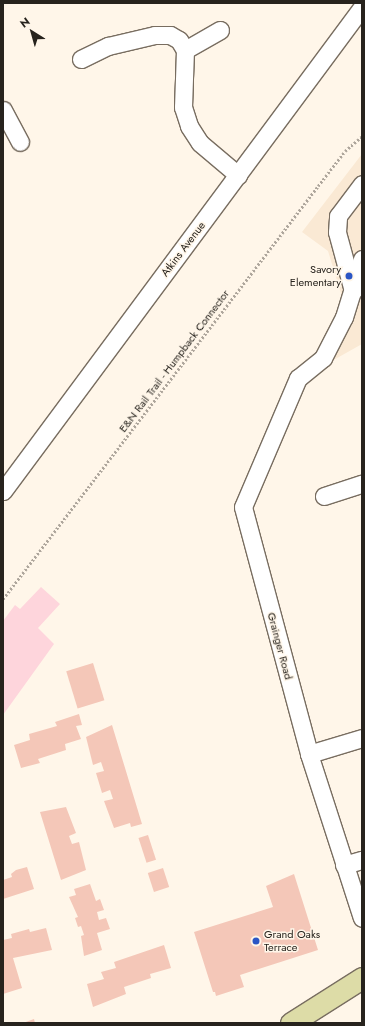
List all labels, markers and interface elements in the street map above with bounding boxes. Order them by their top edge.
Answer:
north arrow [12,12,52,52]
text: N [16,13,33,31]
street label: Atkins Avenue [158,219,208,279]
place label: Savory Elementary [290,263,341,289]
marker: Savory Elementary [344,271,354,281]
street label: E&N Rail Trail - Humpback Connector [116,287,232,435]
street label: Grainger Road [265,611,295,681]
place label: Grand Oaks Terrace [264,928,320,954]
marker: Grand Oaks Terrace [251,936,261,946]

